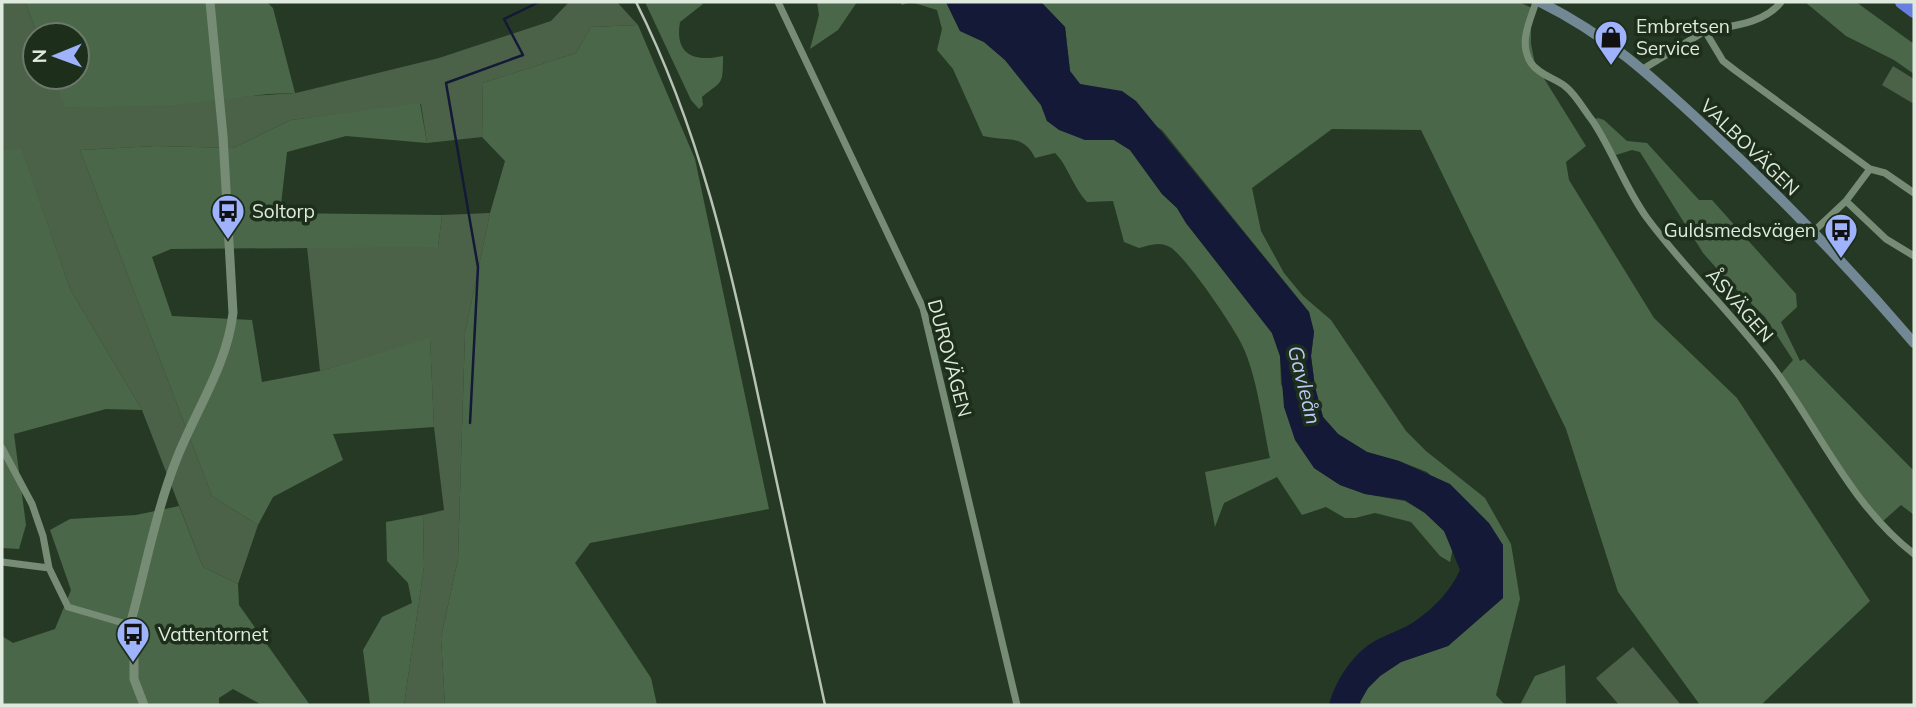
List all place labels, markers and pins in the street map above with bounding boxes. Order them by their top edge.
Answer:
place label: Embretsen Service [1636,14,1730,60]
shop icon: Embretsen Service [1592,18,1630,67]
bus stop icon: Soltorp [209,192,247,241]
place label: Soltorp [252,199,315,223]
bus stop icon: Guldsmedsvägen [1822,211,1860,260]
place label: Guldsmedsvägen [1664,218,1816,242]
bus stop icon: Vattentornet [114,615,152,664]
place label: Vattentornet [158,622,269,646]

